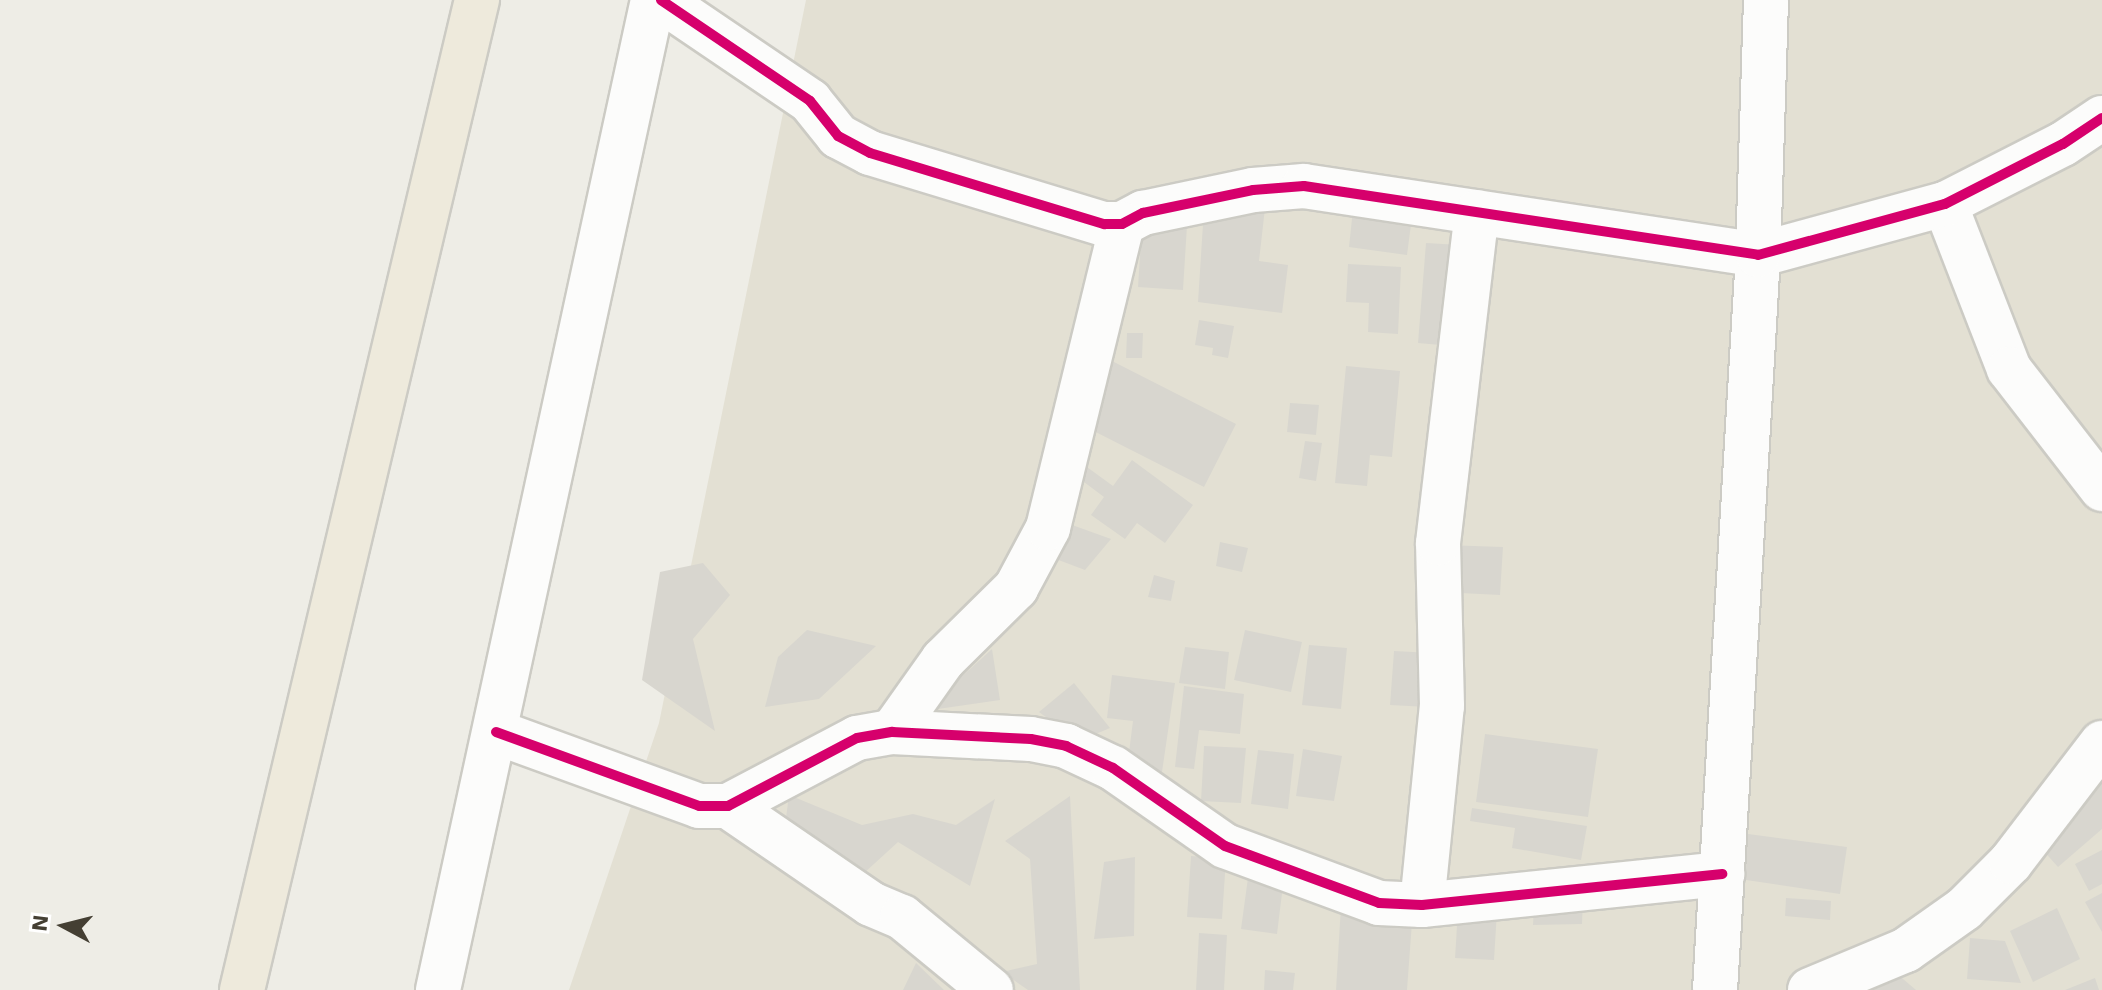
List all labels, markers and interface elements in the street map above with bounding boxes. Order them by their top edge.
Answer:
north arrow [24,886,104,966]
text: N [26,913,53,933]

